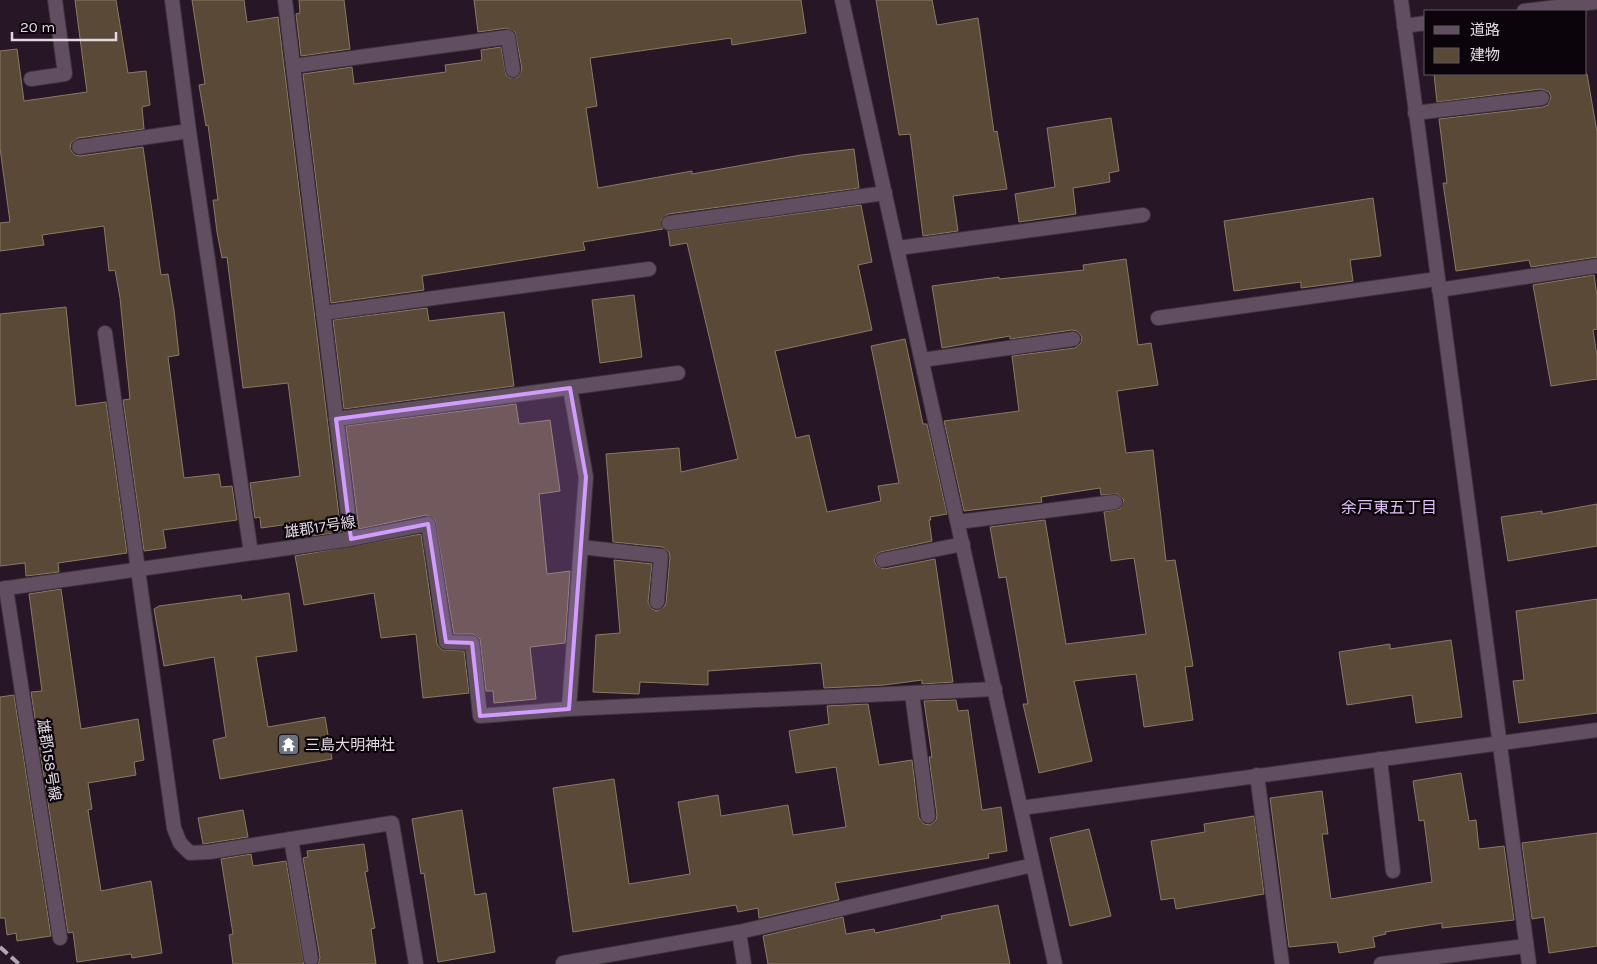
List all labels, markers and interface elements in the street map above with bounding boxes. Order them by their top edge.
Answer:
scale bar [12,10,116,42]
legend [1424,10,1587,75]
text: 20 m [20,18,55,36]
text: 道路 [1470,21,1500,39]
text: 建物 [1470,46,1500,64]
district label: 余戸東五丁目 [1341,498,1437,517]
street label: 雄郡17号線 [283,512,357,542]
street label: 雄郡158号線 [34,718,64,802]
temple icon: 三島大明神社 [277,733,301,757]
place label: 三島大明神社 [305,736,395,754]

